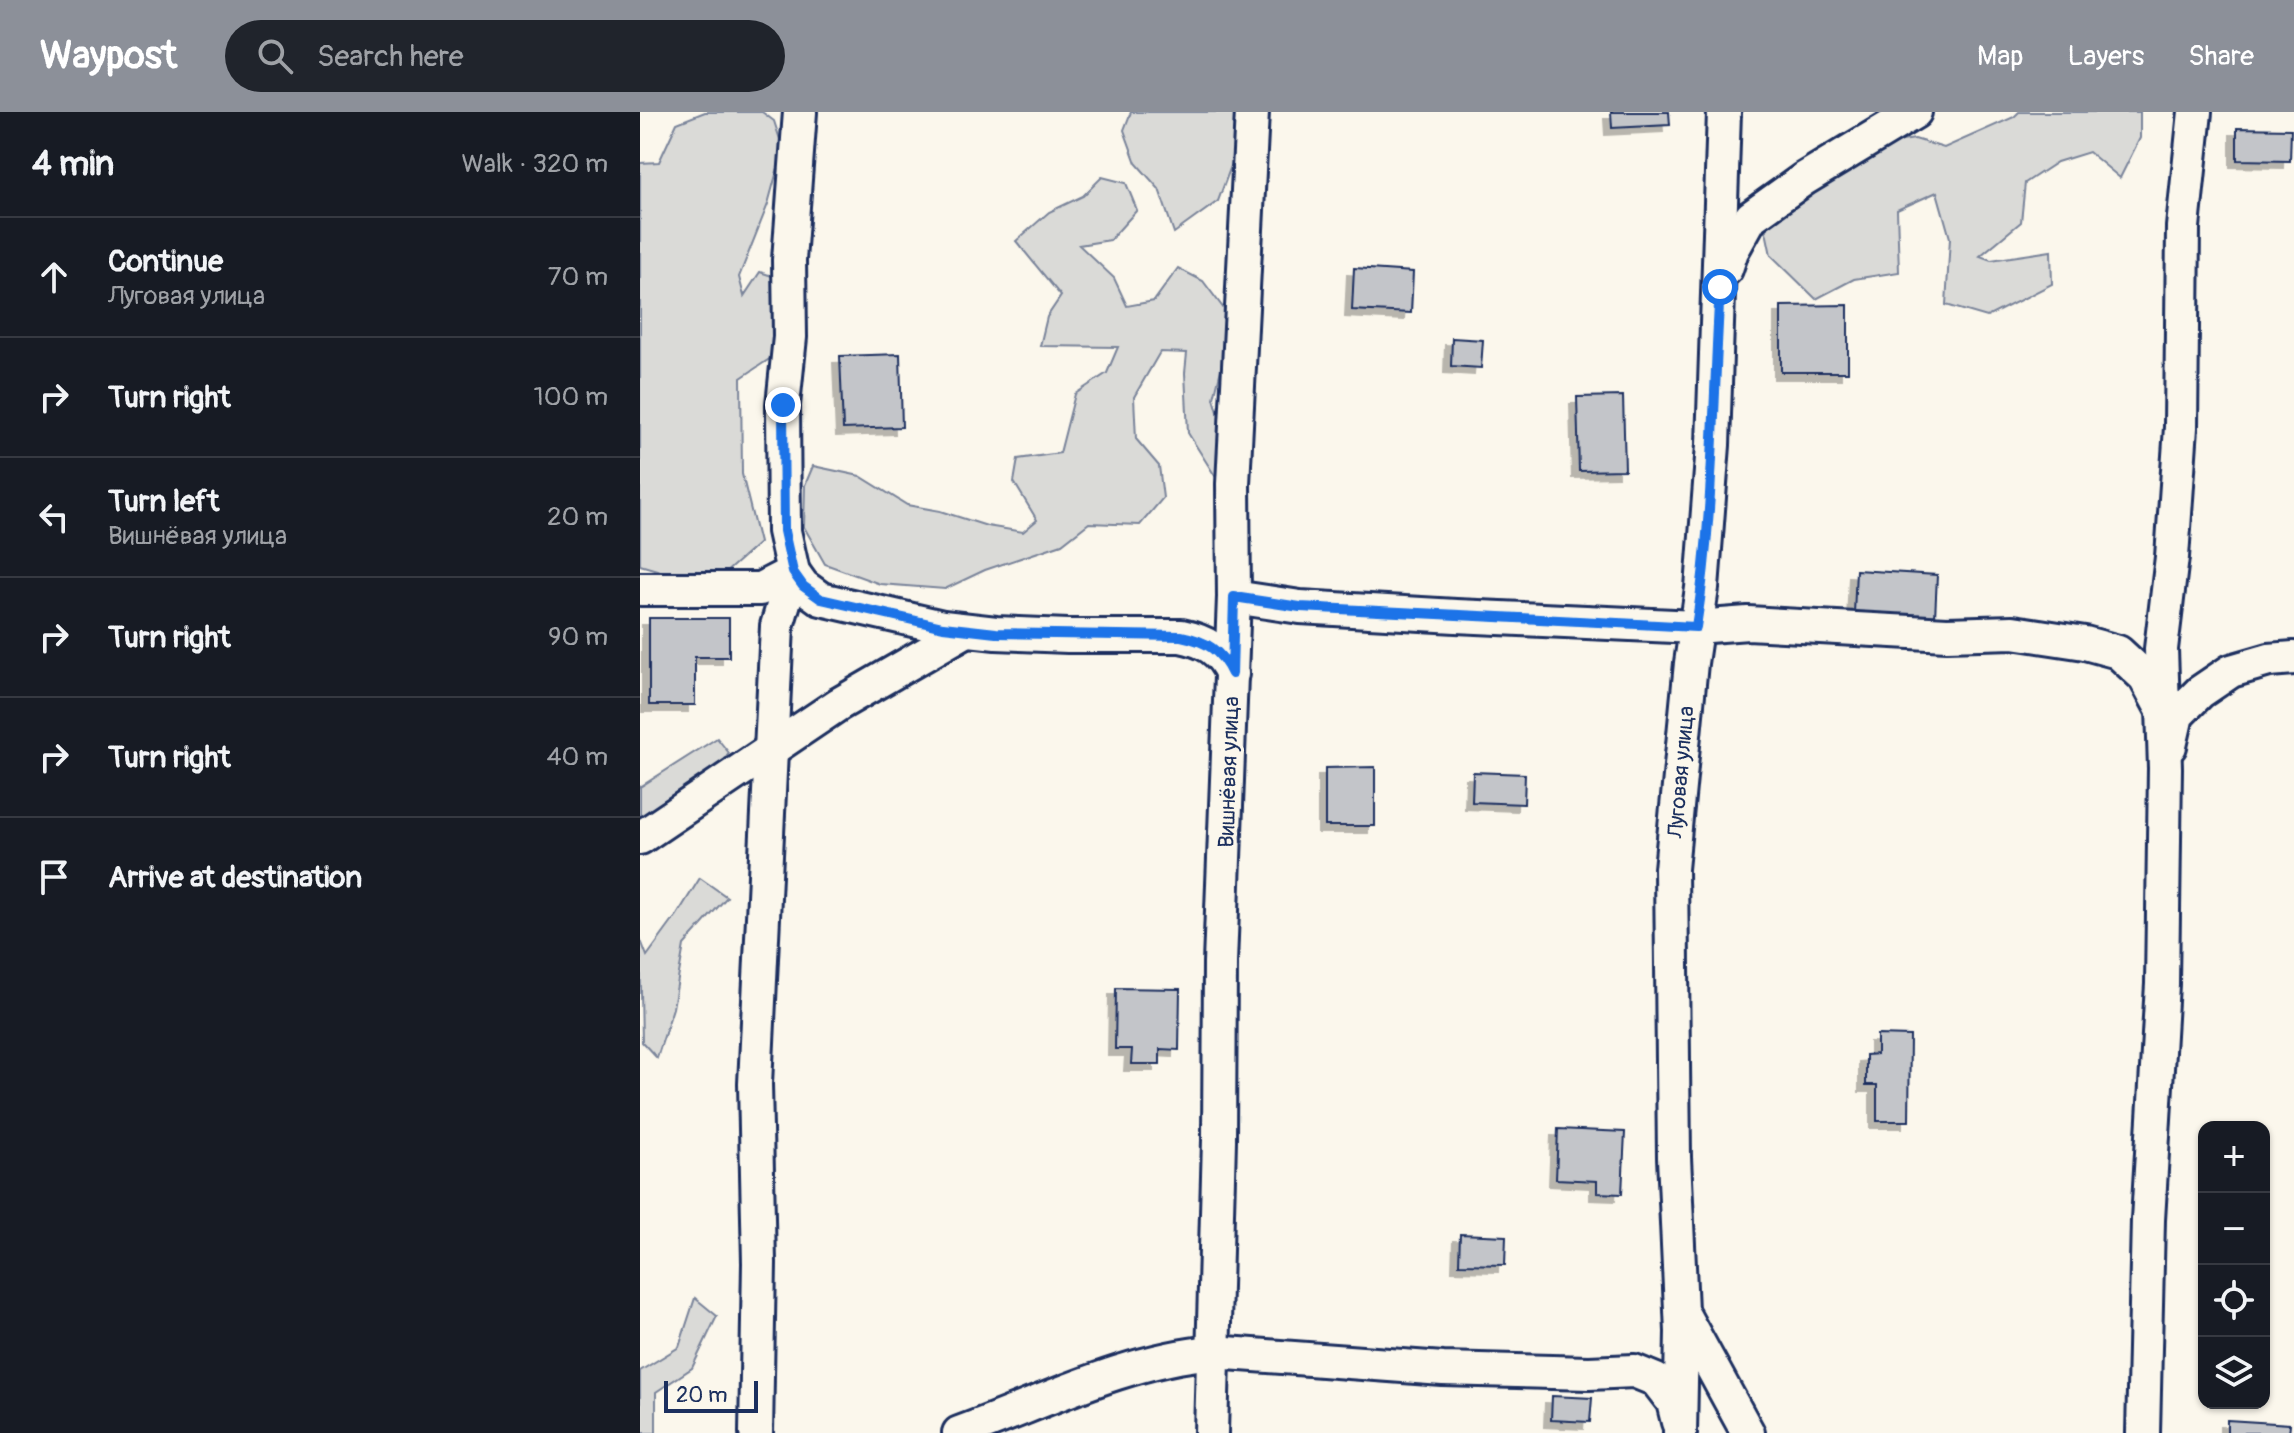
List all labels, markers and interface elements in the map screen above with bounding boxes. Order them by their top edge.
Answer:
search box [225,20,785,92]
text: Waypost [40,32,177,80]
icon: search [253,34,297,78]
text: Search here [317,38,464,75]
text: Map [1977,39,2023,74]
text: Layers [2067,39,2144,74]
text: Share [2188,39,2254,74]
text: 4 min [32,143,114,186]
text: Walk · 320 m [461,148,608,180]
text: Continue [108,243,223,280]
icon: ahead [32,255,76,299]
text: 70 m [548,261,608,293]
route start [1702,269,1738,305]
text: Луговая улица [108,280,265,312]
icon: right [32,375,76,419]
text: Turn right [108,379,231,416]
text: 100 m [534,381,608,413]
route end [765,387,801,423]
text: Turn left [108,483,219,520]
icon: left [32,495,76,539]
text: 20 m [547,501,608,533]
text: Вишнёвая улица [108,520,287,552]
icon: right [32,615,76,659]
text: Turn right [108,619,231,656]
text: 90 m [548,621,608,653]
street label: Вишнёвая улица [1212,696,1246,848]
street label: Луговая улица [1661,705,1701,840]
icon: right [32,735,76,779]
text: Turn right [108,739,231,776]
text: 40 m [546,741,608,773]
icon: arrive [32,855,76,899]
text: Arrive at destination [108,859,362,896]
map controls [2198,1121,2270,1409]
button: + [2198,1121,2270,1193]
button: − [2198,1193,2270,1265]
button: locate [2198,1265,2270,1337]
button: layers [2198,1337,2270,1409]
scale bar [664,1377,758,1413]
text: 20 m [676,1381,728,1409]

